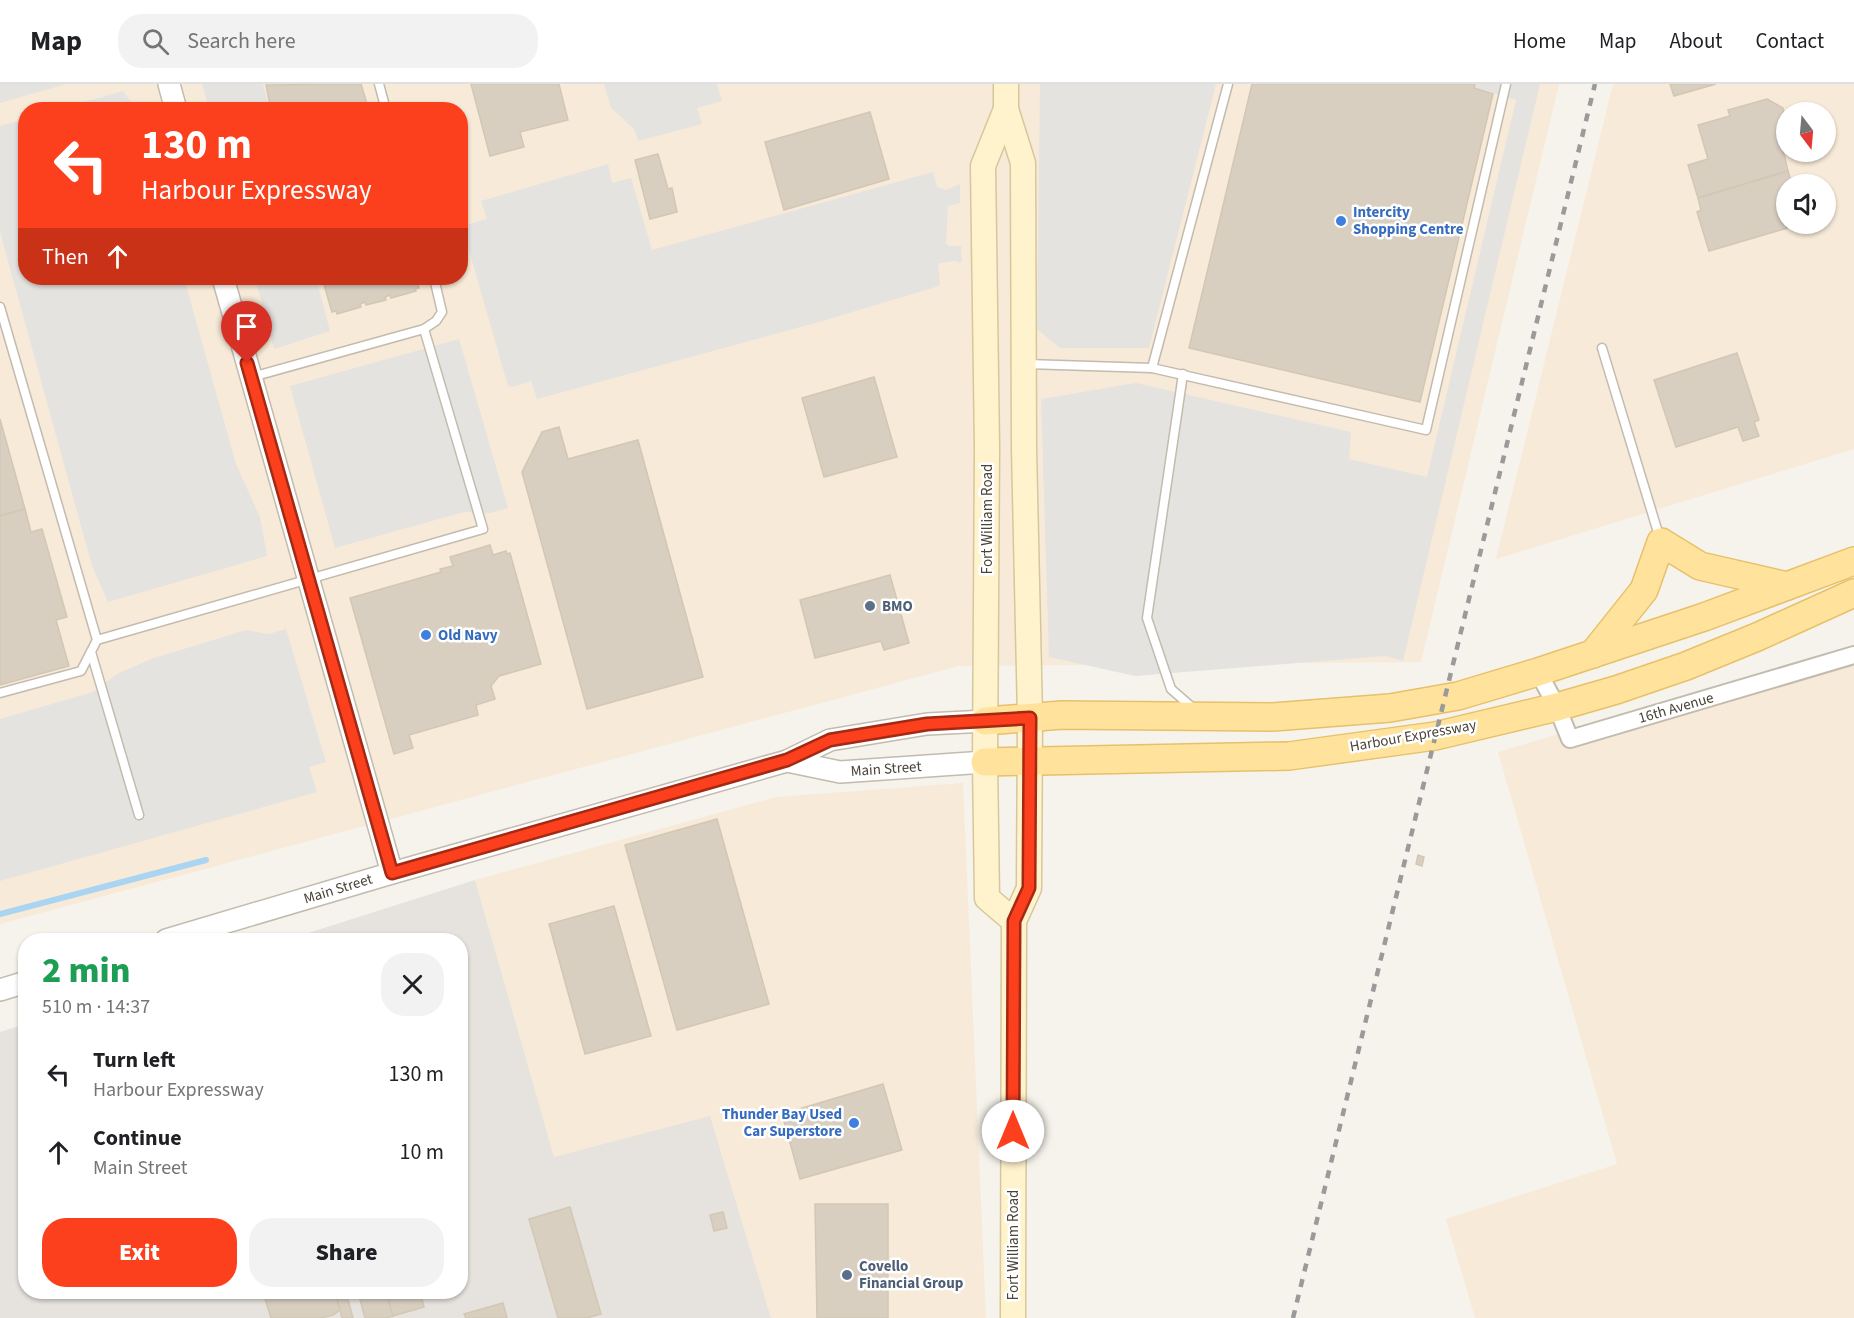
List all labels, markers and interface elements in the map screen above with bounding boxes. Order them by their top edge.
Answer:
search box [118,14,538,68]
text: Map [30,21,82,61]
icon: search [139,25,172,58]
text: Search here [187,25,296,57]
text: Home [1513,26,1566,56]
text: Map [1599,26,1637,56]
text: About [1670,26,1722,56]
text: Contact [1755,26,1824,56]
north arrow [1776,102,1836,162]
map controls [1776,102,1836,234]
text: 130 m [141,115,252,175]
icon: left [42,126,120,204]
text: Harbour Expressway [141,171,372,210]
button: sound [1776,174,1836,234]
place label: Intercity Shopping Centre [1353,202,1464,240]
marker: Intercity Shopping Centre [1334,214,1348,228]
icon: ahead [101,240,134,273]
text: Then [42,241,89,273]
pin [221,301,272,363]
icon: arrive [230,310,263,343]
street label: Fort William Road [977,464,998,574]
place label: BMO [882,596,913,617]
marker: BMO [863,599,877,613]
place label: Old Navy [438,625,498,646]
marker: Old Navy [419,628,433,642]
street label: 16th Avenue [1636,687,1716,729]
street label: Harbour Expressway [1348,715,1478,757]
street label: Main Street [850,756,922,782]
street label: Main Street [301,869,375,909]
text: 2 min [42,945,130,996]
button: close [381,953,444,1016]
text: 510 m · 14:37 [42,993,150,1021]
text: Turn left [93,1044,175,1076]
icon: left [42,1058,75,1091]
text: 130 m [389,1058,444,1090]
text: Harbour Expressway [93,1076,264,1104]
position arrow [981,1099,1045,1163]
place label: Thunder Bay Used Car Superstore [722,1104,842,1142]
marker: Thunder Bay Used Car Superstore [847,1116,861,1130]
text: Continue [93,1122,182,1154]
icon: ahead [42,1136,75,1169]
text: 10 m [399,1136,444,1168]
text: Main Street [93,1154,188,1182]
street label: Fort William Road [1003,1190,1024,1300]
button: Exit [42,1218,237,1287]
button: Share [249,1218,444,1287]
place label: Covello Financial Group [859,1256,964,1294]
marker: Covello Financial Group [840,1268,854,1282]

